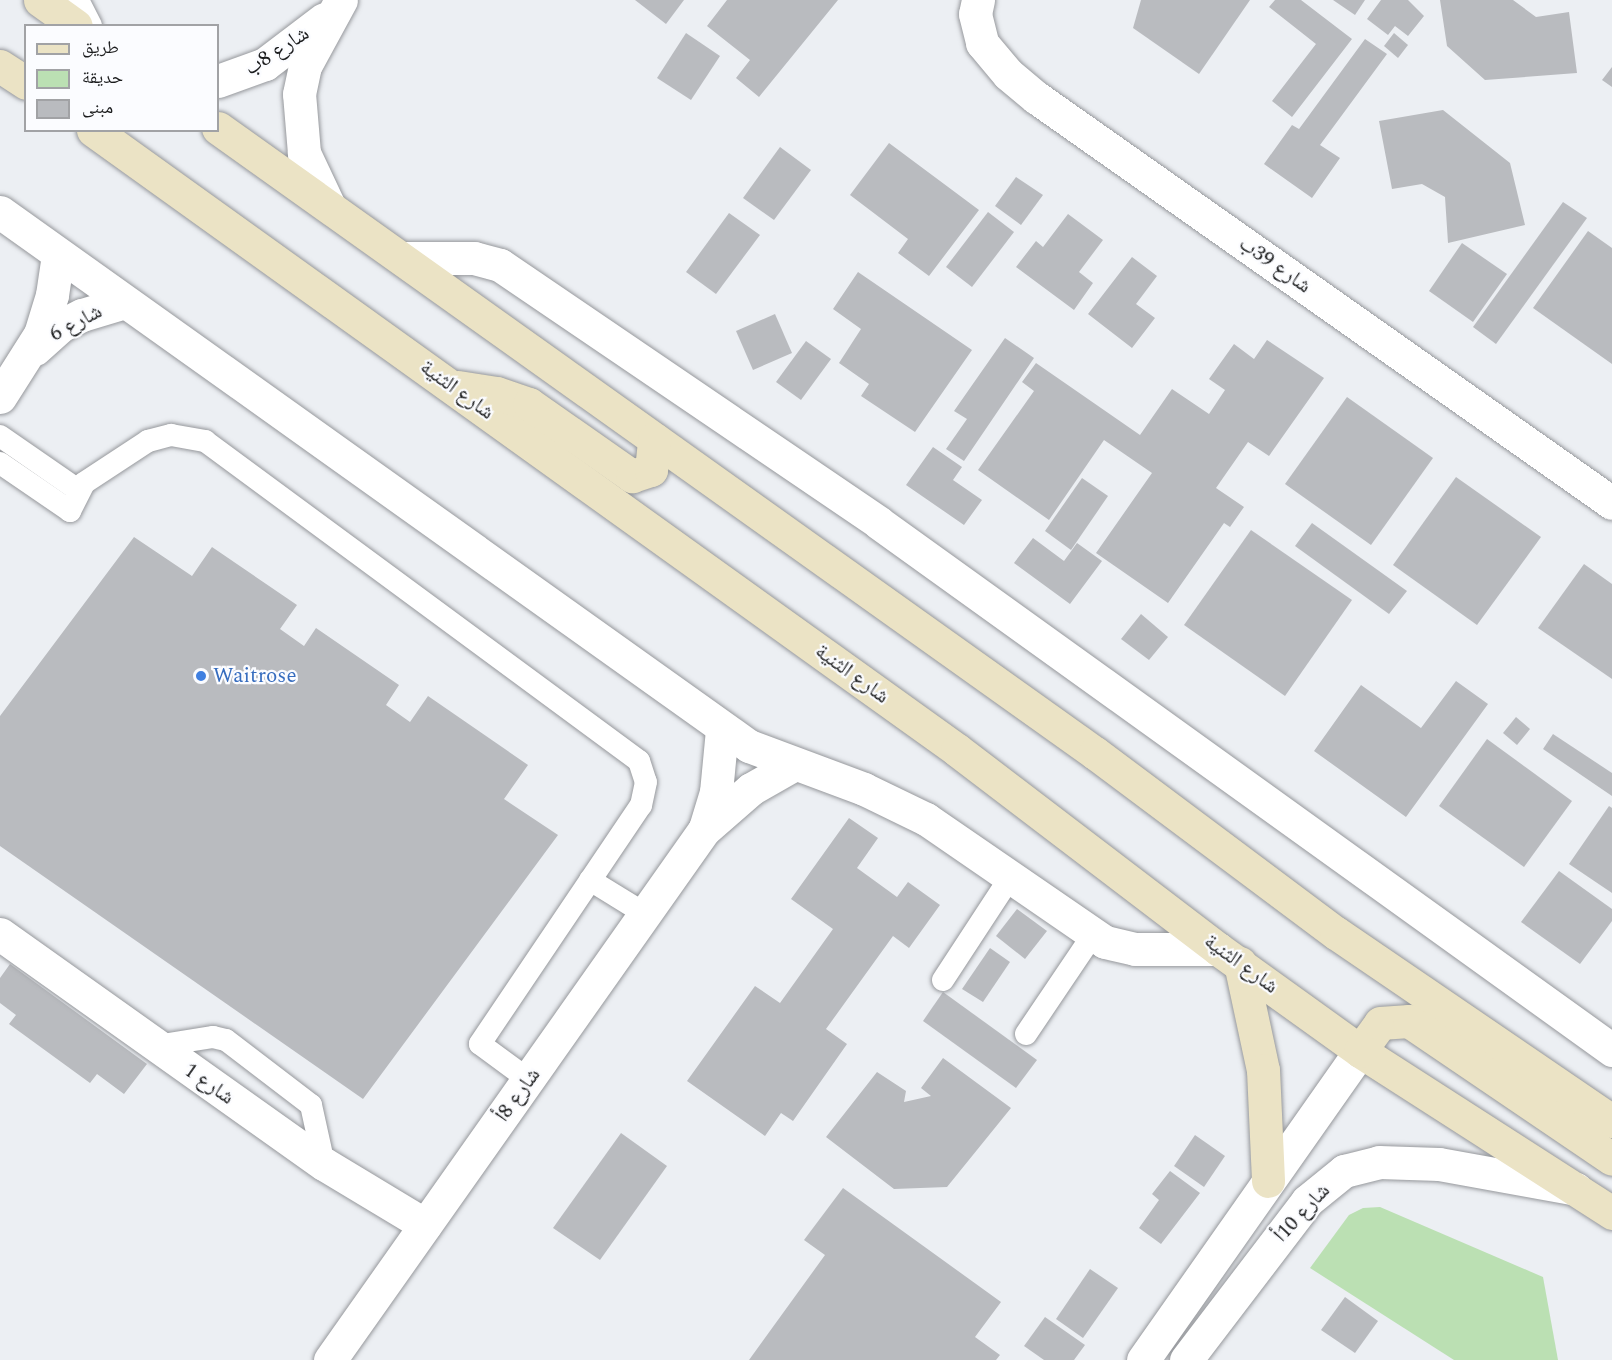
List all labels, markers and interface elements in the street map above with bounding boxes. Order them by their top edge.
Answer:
street label: شارع 8ب [240,21,314,81]
legend [24,24,219,132]
text: طريق [82,34,119,61]
text: حديقة [82,64,123,91]
text: مبنى [82,94,113,121]
street label: شارع 39ب [1234,231,1316,299]
street label: شارع 6 [46,299,106,347]
street label: شارع الثنية [415,355,499,425]
street label: شارع الثنية [810,639,894,709]
place label: Waitrose [213,663,297,689]
marker: Waitrose [194,669,208,683]
street label: شارع الثنية [1199,929,1283,999]
street label: شارع 1 [179,1058,239,1110]
street label: شارع 8أ [490,1063,546,1127]
street label: شارع 10أ [1269,1178,1335,1248]

